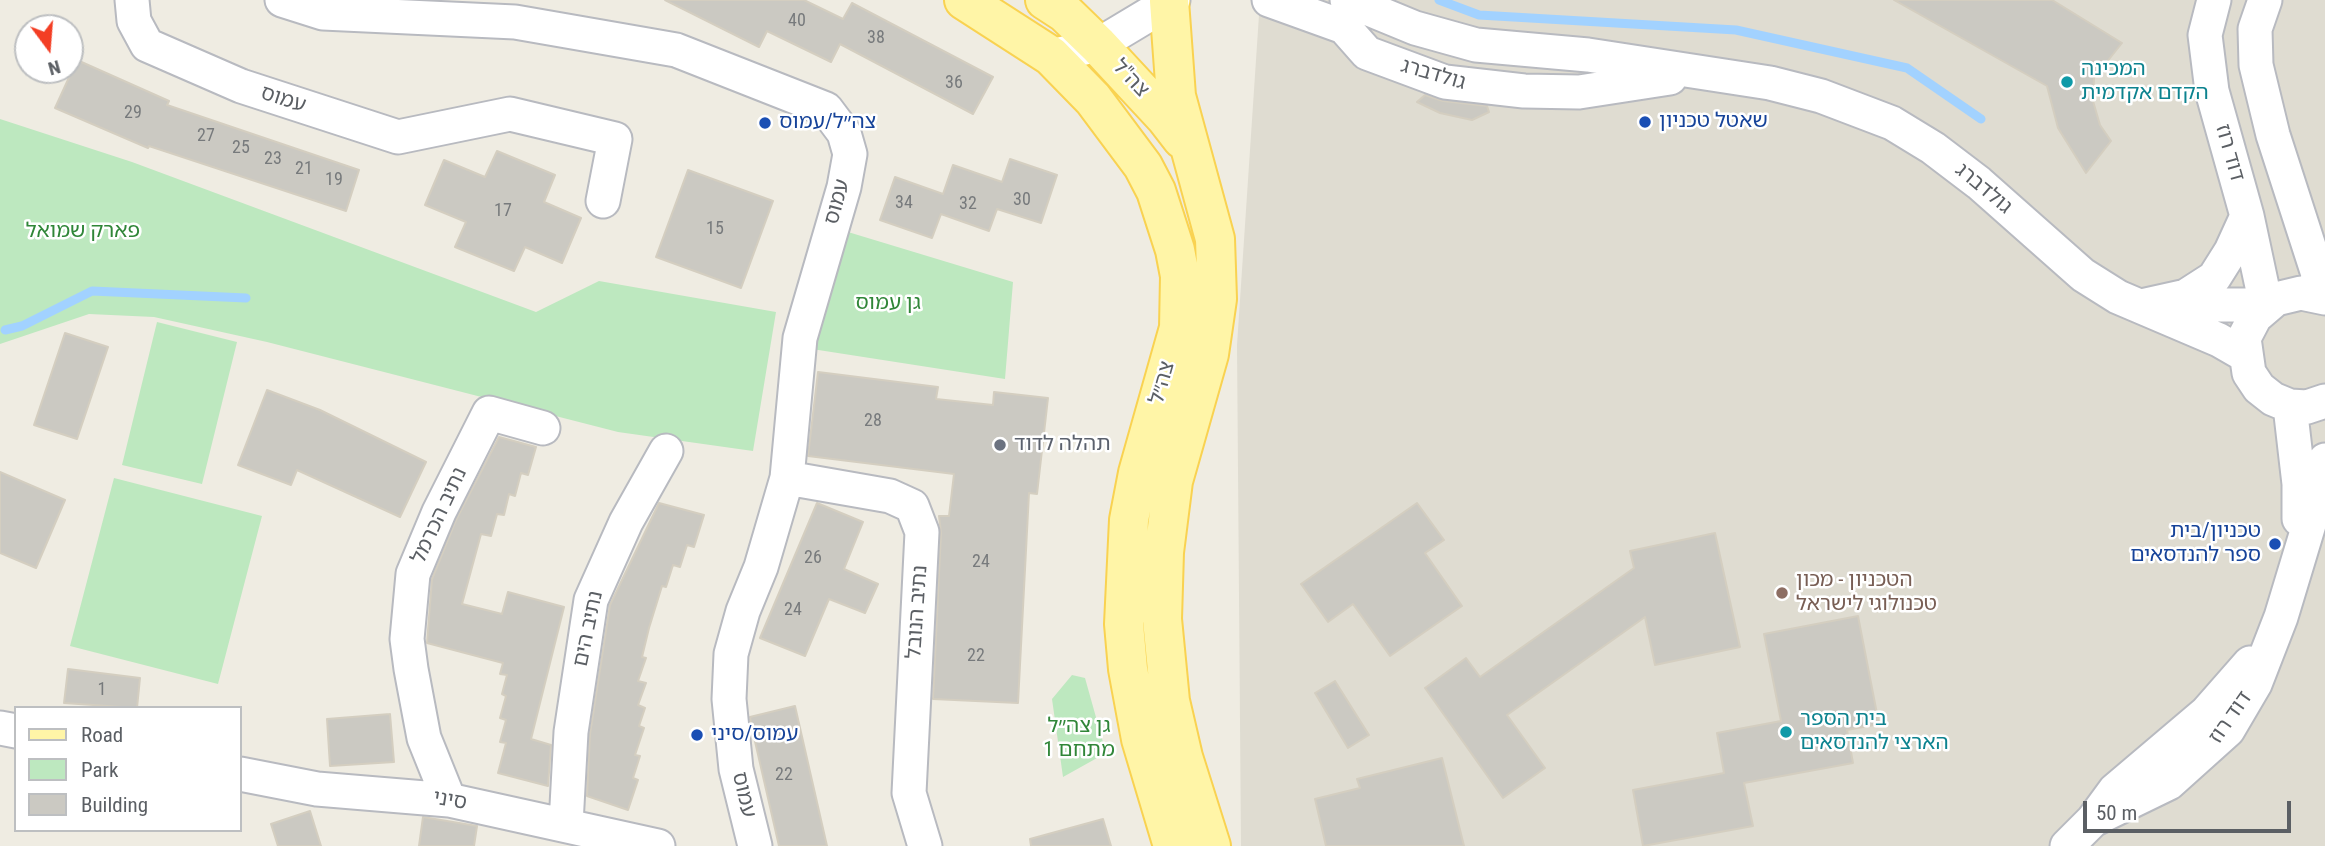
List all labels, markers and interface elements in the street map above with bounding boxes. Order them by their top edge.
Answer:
house number: 40 [788,10,806,32]
north arrow [14,14,84,84]
house number: 38 [867,27,885,49]
street label: גולדברג [1398,54,1468,96]
text: N [46,55,63,80]
street label: צה"ל [1106,55,1154,103]
place label: המכינה הקדם אקדמית [2081,57,2209,107]
house number: 36 [945,72,963,94]
marker: המכינה הקדם אקדמית [2059,74,2075,90]
street label: עמוס [257,81,309,119]
house number: 29 [124,102,142,124]
place label: שאטל טכניון [1659,109,1768,135]
place label: צה״ל/עמוס [779,110,876,136]
marker: שאטל טכניון [1637,114,1653,130]
marker: צה״ל/עמוס [757,115,773,131]
street label: דוד רוז [2209,122,2249,184]
house number: 27 [197,125,215,147]
house number: 25 [232,137,250,159]
house number: 23 [264,148,282,170]
house number: 21 [295,158,313,180]
street label: גולדברג [1950,158,2016,220]
house number: 19 [325,169,343,191]
street label: עמוס [820,177,856,227]
house number: 30 [1013,189,1031,211]
house number: 34 [895,192,913,214]
house number: 32 [959,193,977,215]
house number: 17 [494,200,512,222]
house number: 15 [706,218,724,240]
park label: פארק שמואל [26,219,140,245]
park label: גן עמוס [855,291,921,317]
street label: צה״ל [1145,359,1181,407]
house number: 28 [864,410,882,432]
place label: תהלה לדוד [1014,432,1111,458]
marker: תהלה לדוד [992,437,1008,453]
street label: נתיב הכרמל [407,464,473,568]
place label: טכניון/בית ספר להנדסאים [2130,519,2261,569]
marker: טכניון/בית ספר להנדסאים [2267,536,2283,552]
house number: 26 [804,547,822,569]
house number: 24 [972,551,990,573]
street label: נתיב הנובל [902,564,934,660]
place label: הטכניון - מכון טכנולוגי לישראל [1796,568,1937,618]
marker: הטכניון - מכון טכנולוגי לישראל [1774,585,1790,601]
street label: נתיב הים [569,589,609,669]
house number: 24 [784,599,802,621]
house number: 22 [967,645,985,667]
house number: 1 [98,679,106,701]
street label: דוד רוז [2204,687,2258,749]
legend [14,706,242,832]
place label: בית הספר הארצי להנדסאים [1800,707,1949,757]
park label: גן צה״ל מתחם 1 [1043,714,1115,764]
place label: עמוס/סיני [711,722,798,748]
text: Road [81,723,123,747]
marker: בית הספר הארצי להנדסאים [1778,724,1794,740]
marker: עמוס/סיני [689,727,705,743]
text: Park [81,758,118,782]
house number: 22 [775,764,793,786]
street label: עמוס [726,770,760,820]
street label: סיני [431,786,469,816]
scale bar [2087,786,2295,830]
text: Building [81,793,148,817]
text: 50 m [2096,801,2137,825]

